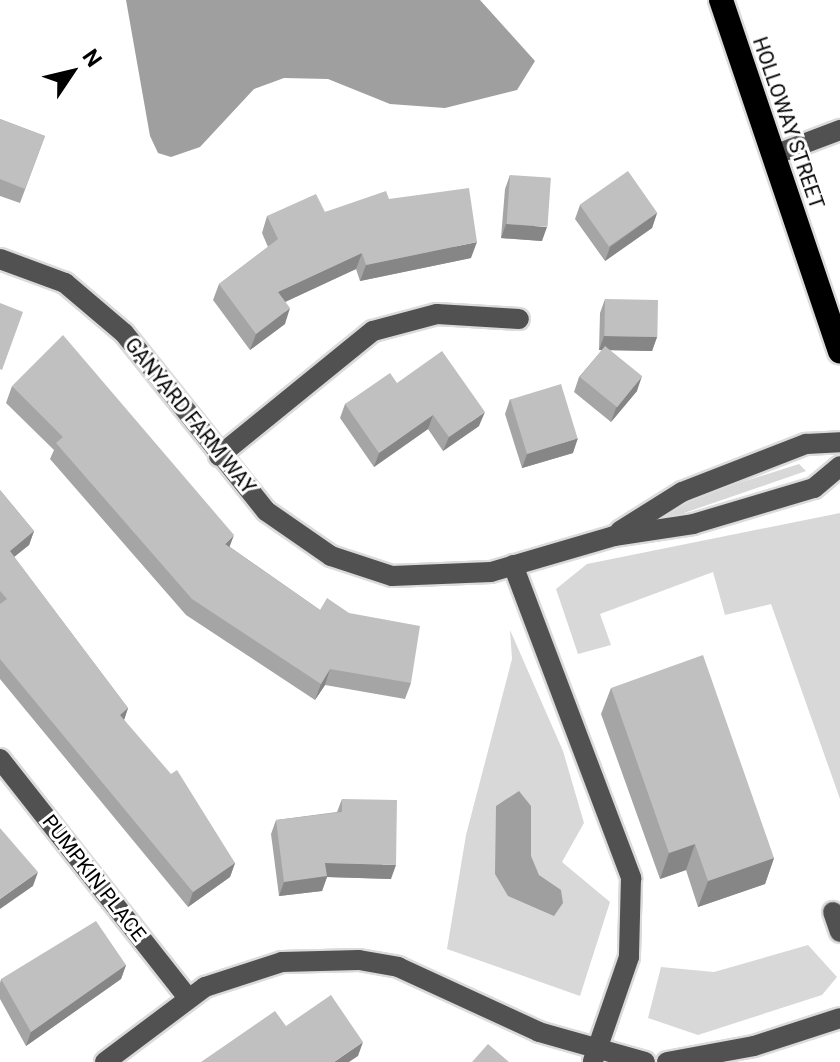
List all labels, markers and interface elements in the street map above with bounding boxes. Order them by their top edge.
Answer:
north arrow [32,32,112,112]
street label: HOLLOWAY STREET [747,34,829,212]
text: N [77,44,107,71]
street label: GANYARD FARM WAY [120,333,260,499]
street label: PUMPKIN PLACE [37,810,151,946]

